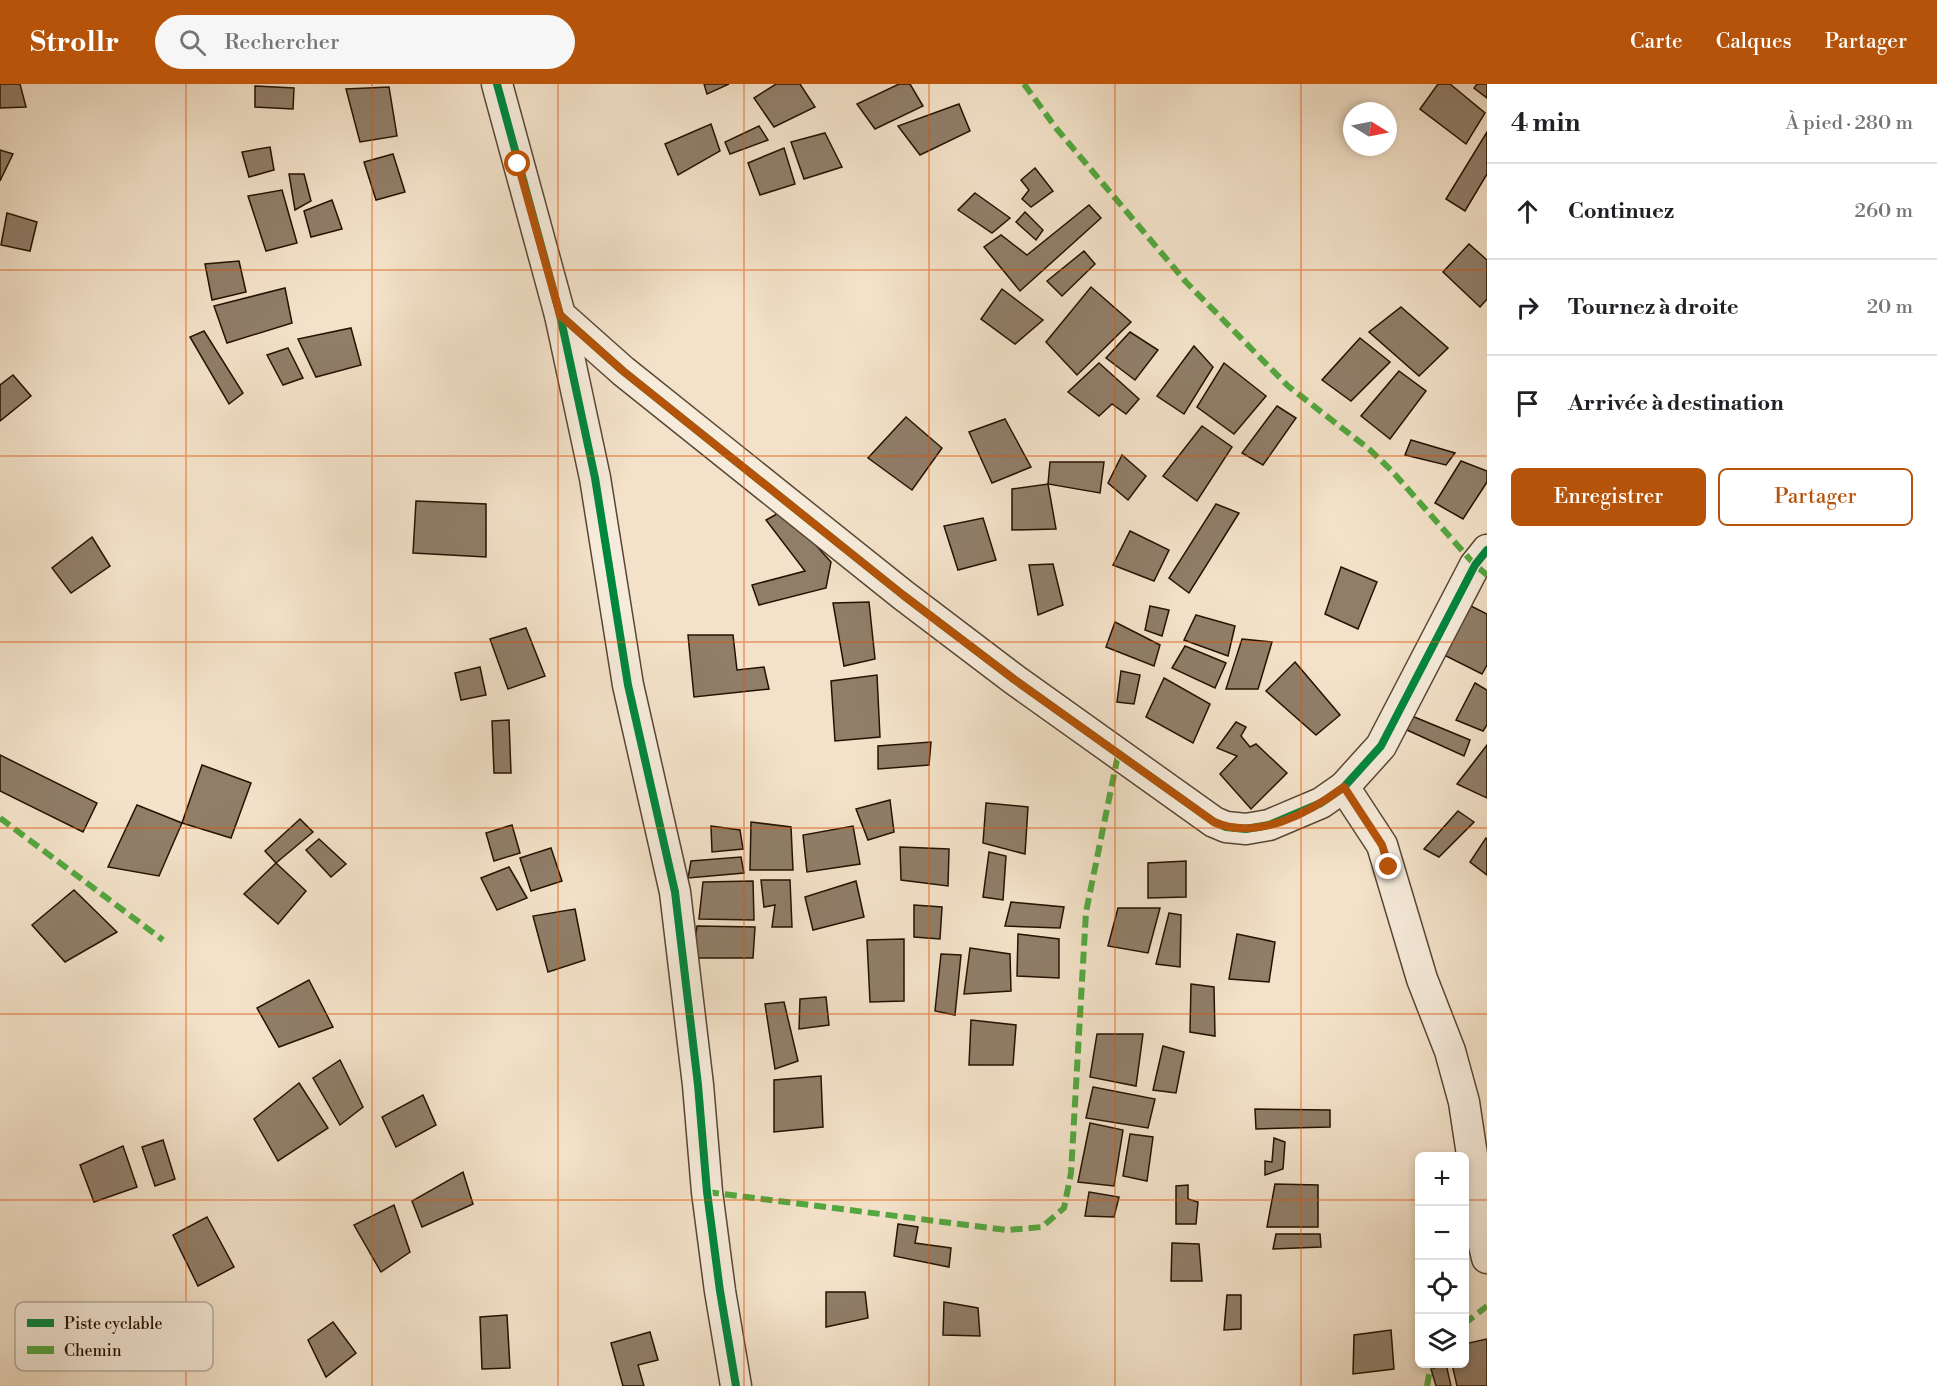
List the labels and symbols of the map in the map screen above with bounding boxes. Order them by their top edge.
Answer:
north arrow [1343,102,1397,156]
route start [504,150,530,176]
route end [1375,853,1401,879]
legend [15,1302,213,1371]
text: Piste cyclable [64,1314,162,1334]
text: Chemin [64,1341,122,1361]

